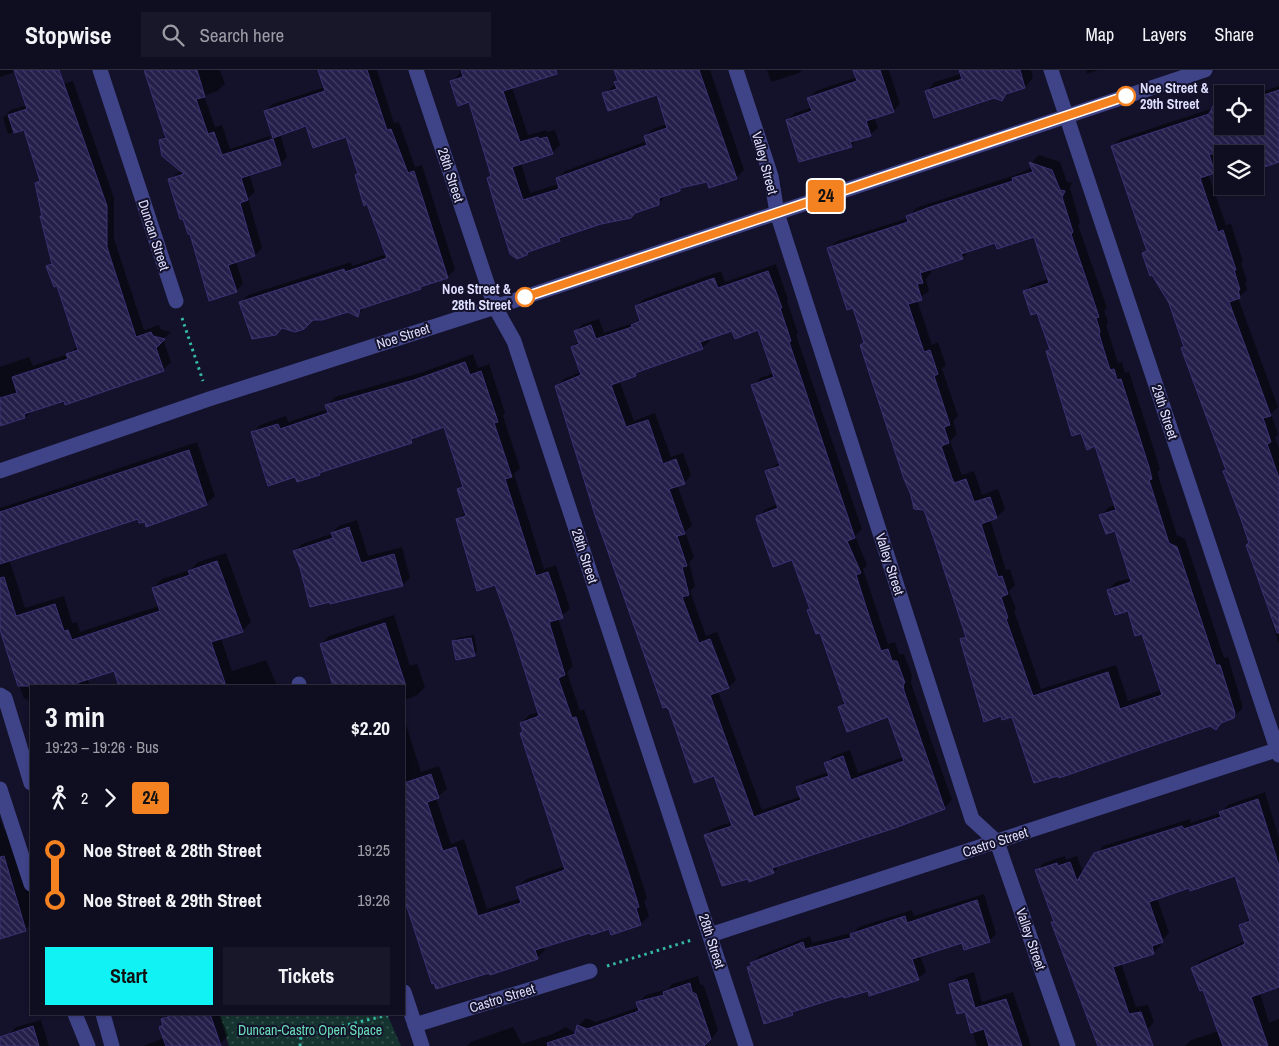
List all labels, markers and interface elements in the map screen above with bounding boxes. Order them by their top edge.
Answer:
search box [141,12,491,57]
text: Stopwise [25,19,111,51]
icon: search [159,21,187,49]
text: Search here [199,22,284,48]
text: Map [1086,22,1114,47]
text: Layers [1142,22,1187,47]
text: Share [1215,22,1254,47]
place label: Noe Street & 29th Street [1140,79,1210,113]
map controls [1214,85,1264,195]
button: locate [1214,85,1264,135]
marker: Noe Street & 29th Street [1116,86,1136,106]
street label: Valley Street [748,130,782,196]
button: layers [1214,145,1264,195]
street label: 28th Street [434,146,468,204]
line badge: 24 [804,180,848,212]
text: 24 [818,183,834,208]
street label: Duncan Street [134,197,174,273]
place label: Noe Street & 28th Street [442,280,512,314]
marker: Noe Street & 28th Street [515,287,535,307]
street label: Noe Street [374,319,432,353]
street label: 29th Street [1148,383,1182,441]
street label: 28th Street [568,527,602,585]
street label: Valley Street [872,531,908,597]
text: 3 min [45,698,105,736]
text: $2.20 [351,715,390,741]
text: 19:23 – 19:26 · Bus [45,736,159,758]
icon: walk [45,784,73,812]
icon: forward [96,784,124,812]
text: 24 [142,785,159,810]
text: 2 [81,787,88,809]
street label: Castro Street [960,823,1030,861]
text: Noe Street & 28th Street [83,837,261,863]
text: 19:25 [357,839,390,861]
text: Noe Street & 29th Street [83,887,261,913]
text: 19:26 [357,889,390,911]
street label: Valley Street [1012,906,1050,972]
street label: 28th Street [695,912,729,970]
button: Start [45,947,213,1005]
button: Tickets [223,947,390,1005]
street label: Castro Street [467,980,537,1016]
park label: Duncan-Castro Open Space [238,1021,382,1039]

